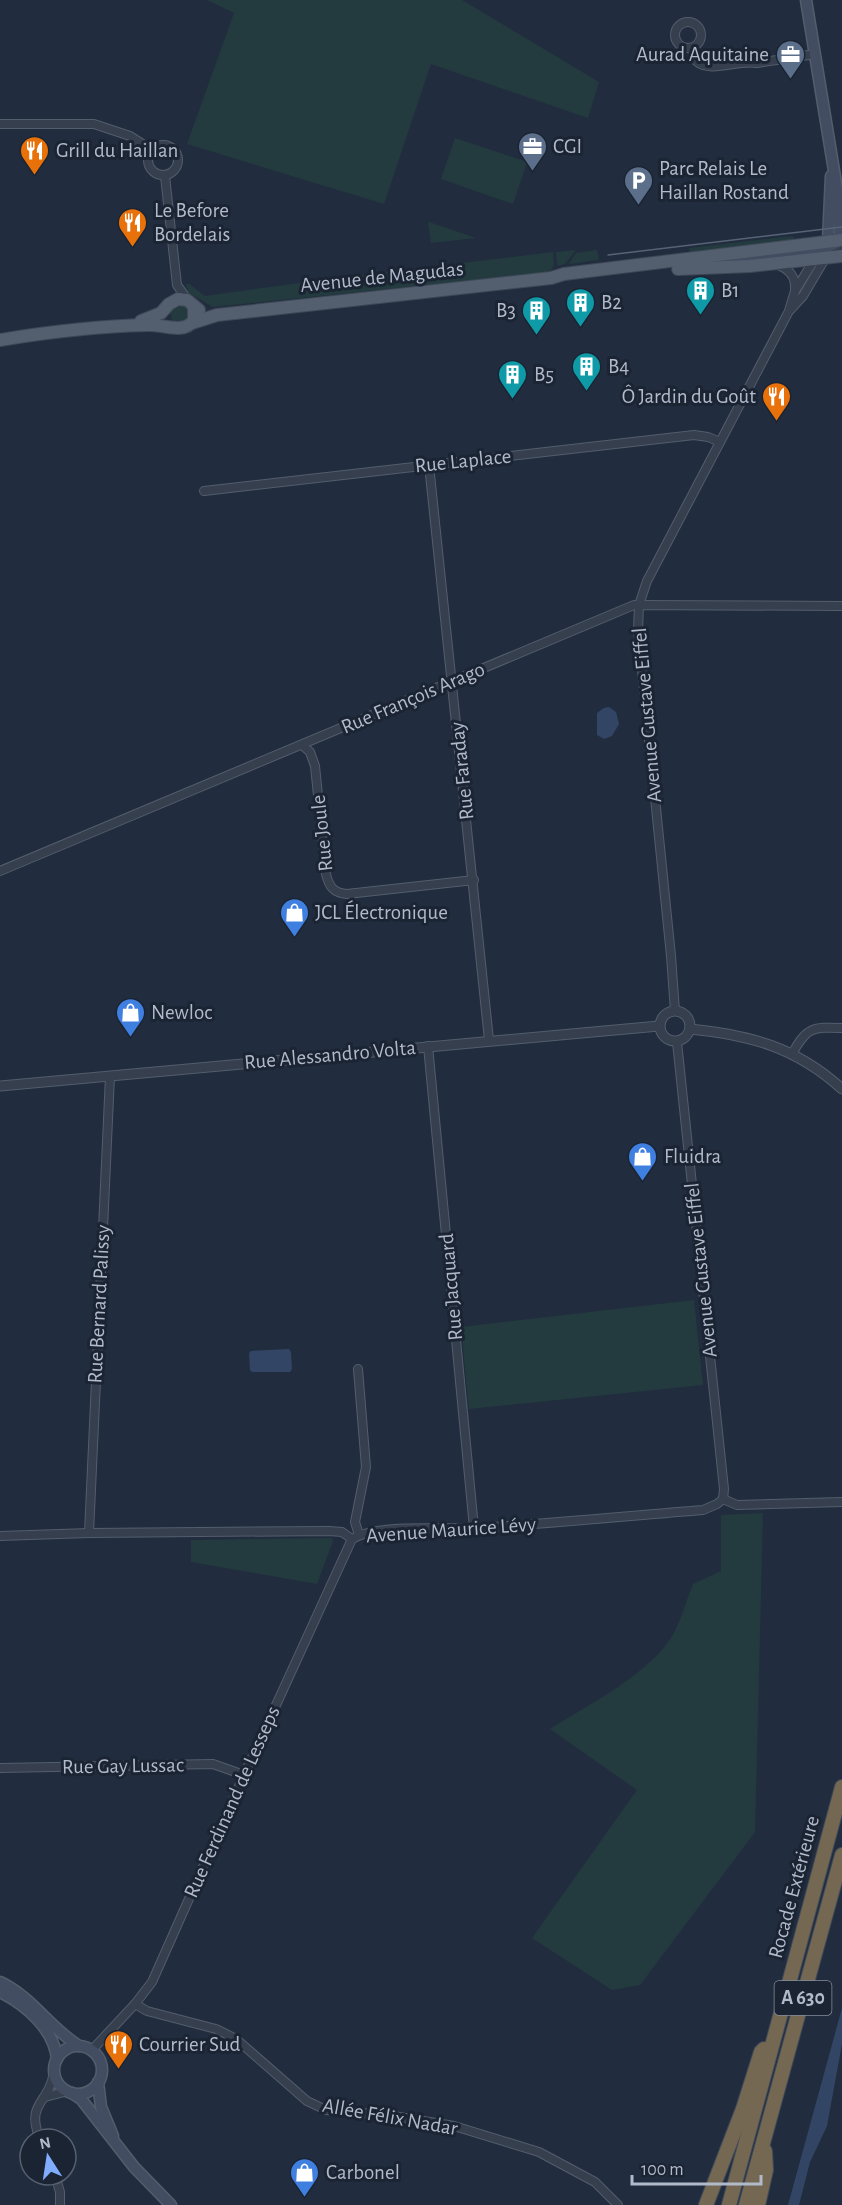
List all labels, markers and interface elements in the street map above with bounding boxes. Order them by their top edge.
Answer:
office icon: Aurad Aquitaine [774,38,806,80]
place label: Aurad Aquitaine [636,44,769,65]
office icon: CGI [516,130,548,172]
restaurant icon: Grill du Haillan [19,134,51,176]
place label: CGI [553,136,582,157]
place label: Grill du Haillan [56,140,178,161]
place label: Parc Relais Le Haillan Rostand [659,158,789,203]
parking icon: Parc Relais Le Haillan Rostand [622,164,654,206]
place label: Le Before Bordelais [154,200,230,245]
restaurant icon: Le Before Bordelais [117,206,149,248]
street label: Avenue de Magudas [299,258,465,296]
building icon: B1 [684,274,716,316]
place label: B1 [721,280,740,301]
building icon: B2 [564,286,596,328]
place label: B2 [601,292,622,313]
building icon: B3 [521,294,553,336]
place label: B3 [496,300,516,321]
building icon: B4 [571,350,603,392]
place label: B4 [608,356,629,377]
building icon: B5 [497,358,529,400]
place label: B5 [534,364,554,385]
restaurant icon: Ô Jardin du Goût [761,380,793,422]
place label: Ô Jardin du Goût [622,384,756,407]
street label: Rue Laplace [414,445,512,477]
street label: Avenue Gustave Eiffel [629,627,665,803]
street label: Rue François Arago [338,658,488,738]
street label: Rue Faraday [446,721,478,821]
street label: Rue Joule [308,794,336,872]
shop icon: JCL Électronique [278,896,310,938]
place label: JCL Électronique [315,900,448,923]
shop icon: Newloc [114,996,146,1038]
place label: Newloc [151,1002,212,1023]
street label: Rue Alessandro Volta [243,1037,417,1073]
shop icon: Fluidra [627,1140,659,1182]
place label: Fluidra [664,1146,722,1167]
street label: Avenue Gustave Eiffel [681,1182,721,1358]
street label: Rue Bernard Palissy [84,1224,114,1384]
street label: Rue Jacquard [436,1232,466,1341]
street label: Avenue Maurice Lévy [365,1514,537,1546]
street label: Rue Ferdinand de Lesseps [180,1703,284,1901]
street label: Rue Gay Lussac [62,1754,184,1778]
street label: Rocade Extérieure [765,1813,823,1961]
road number: A 630 [774,1981,832,2015]
restaurant icon: Courrier Sud [102,2028,134,2070]
place label: Courrier Sud [139,2034,240,2055]
street label: Allée Félix Nadar [321,2095,459,2139]
north arrow [18,2127,78,2187]
text: N [38,2134,52,2152]
scale bar [632,2148,761,2186]
shop icon: Carbonel [289,2156,321,2198]
text: 100 m [641,2161,684,2179]
place label: Carbonel [326,2162,400,2183]

